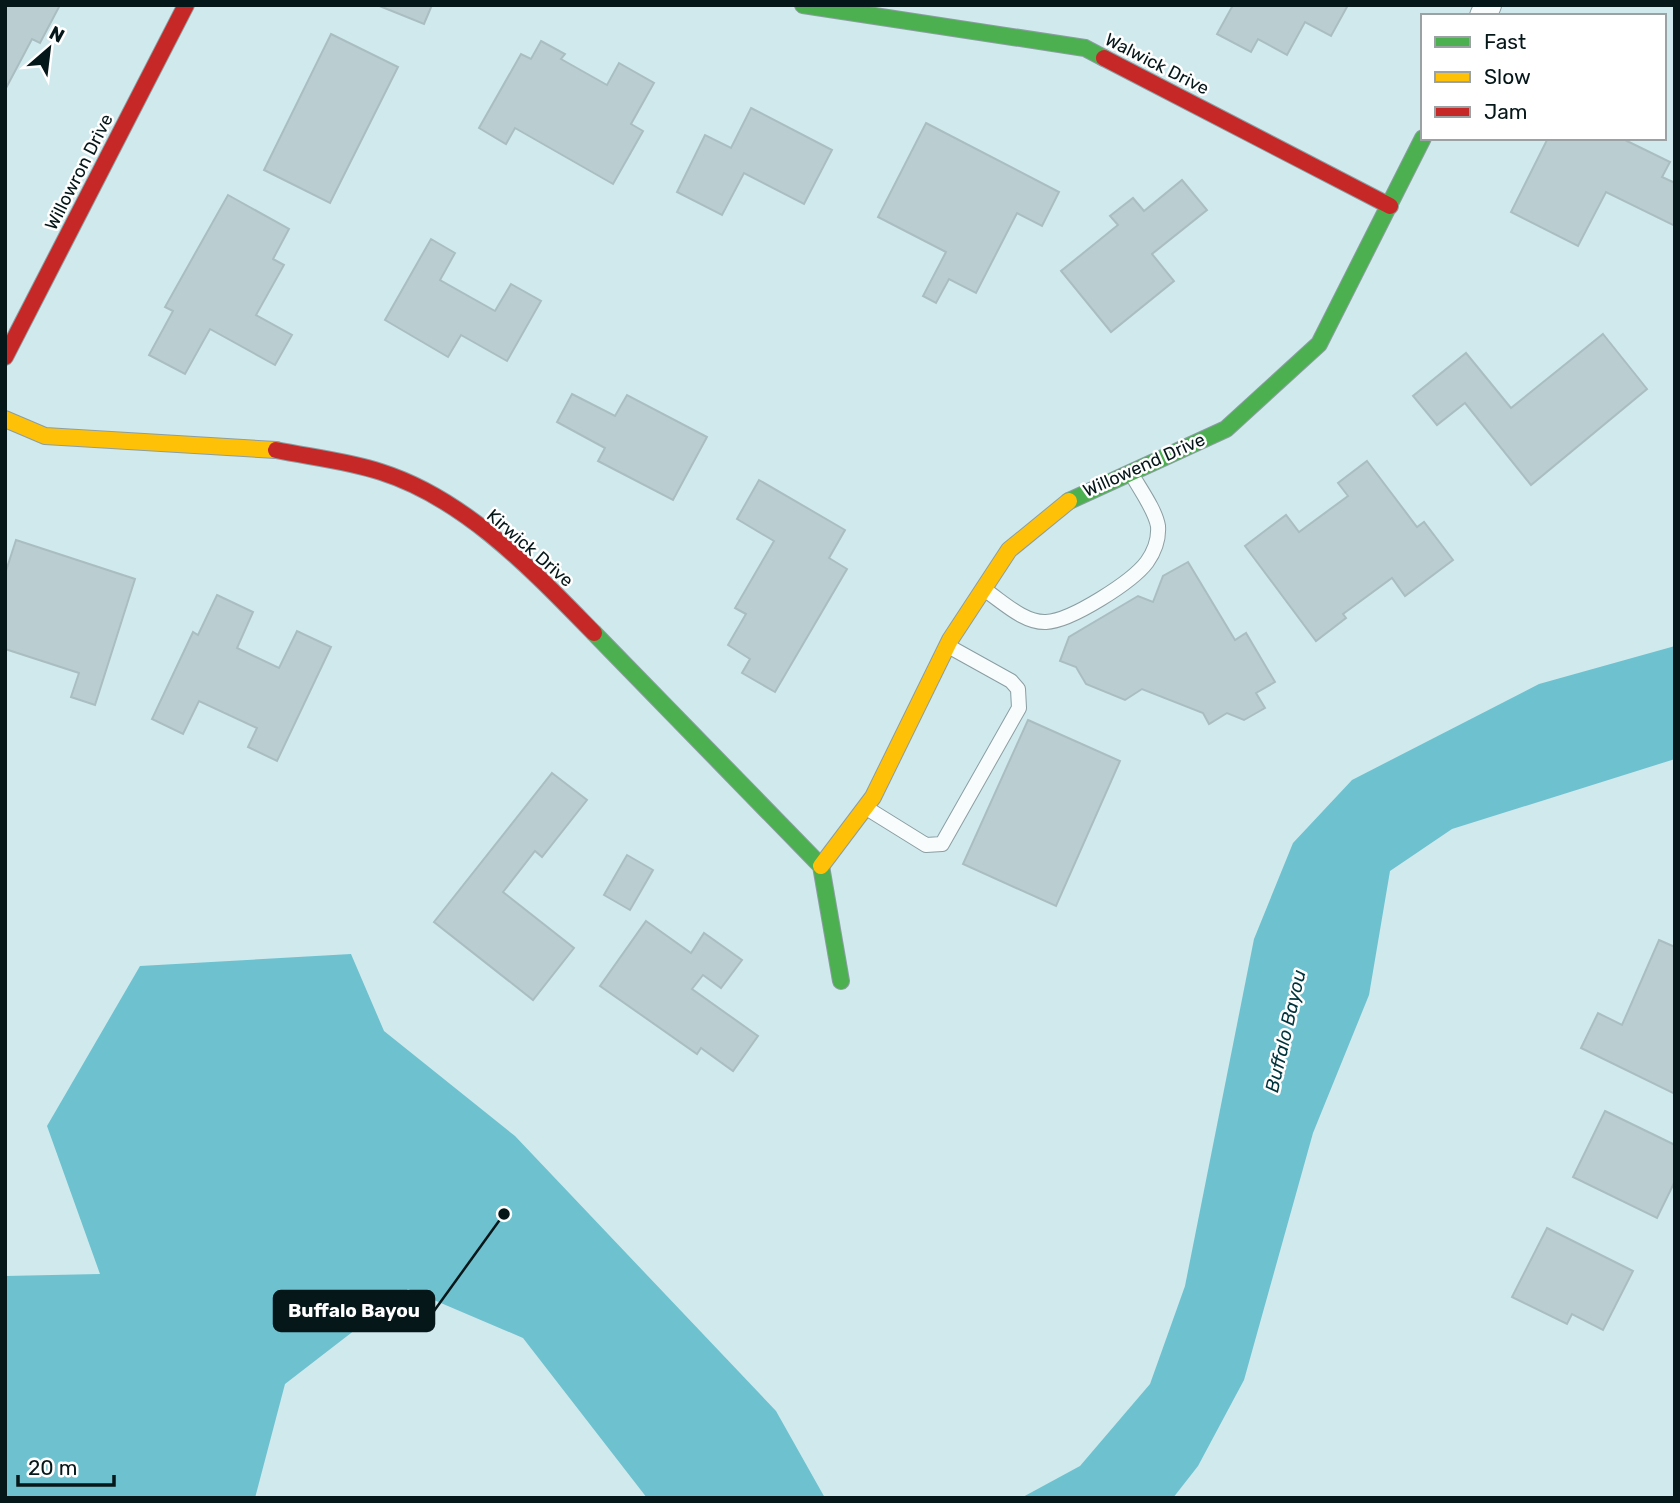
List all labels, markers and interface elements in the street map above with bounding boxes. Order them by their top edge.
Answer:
north arrow [14,14,84,84]
legend [1421,14,1666,140]
text: N [45,21,68,48]
street label: Walwick Drive [1101,28,1213,100]
text: Fast [1484,29,1526,54]
text: Slow [1484,64,1531,89]
text: Jam [1484,99,1528,124]
street label: Willowron Drive [40,110,118,234]
street label: Willowend Drive [1080,428,1208,502]
street label: Kirwick Drive [482,504,578,592]
water label: Buffalo Bayou [1260,968,1311,1095]
callout: Buffalo Bayou [274,1291,434,1331]
text: Buffalo Bayou [288,1299,420,1322]
scale bar [18,1444,114,1488]
text: 20 m [28,1455,77,1480]

